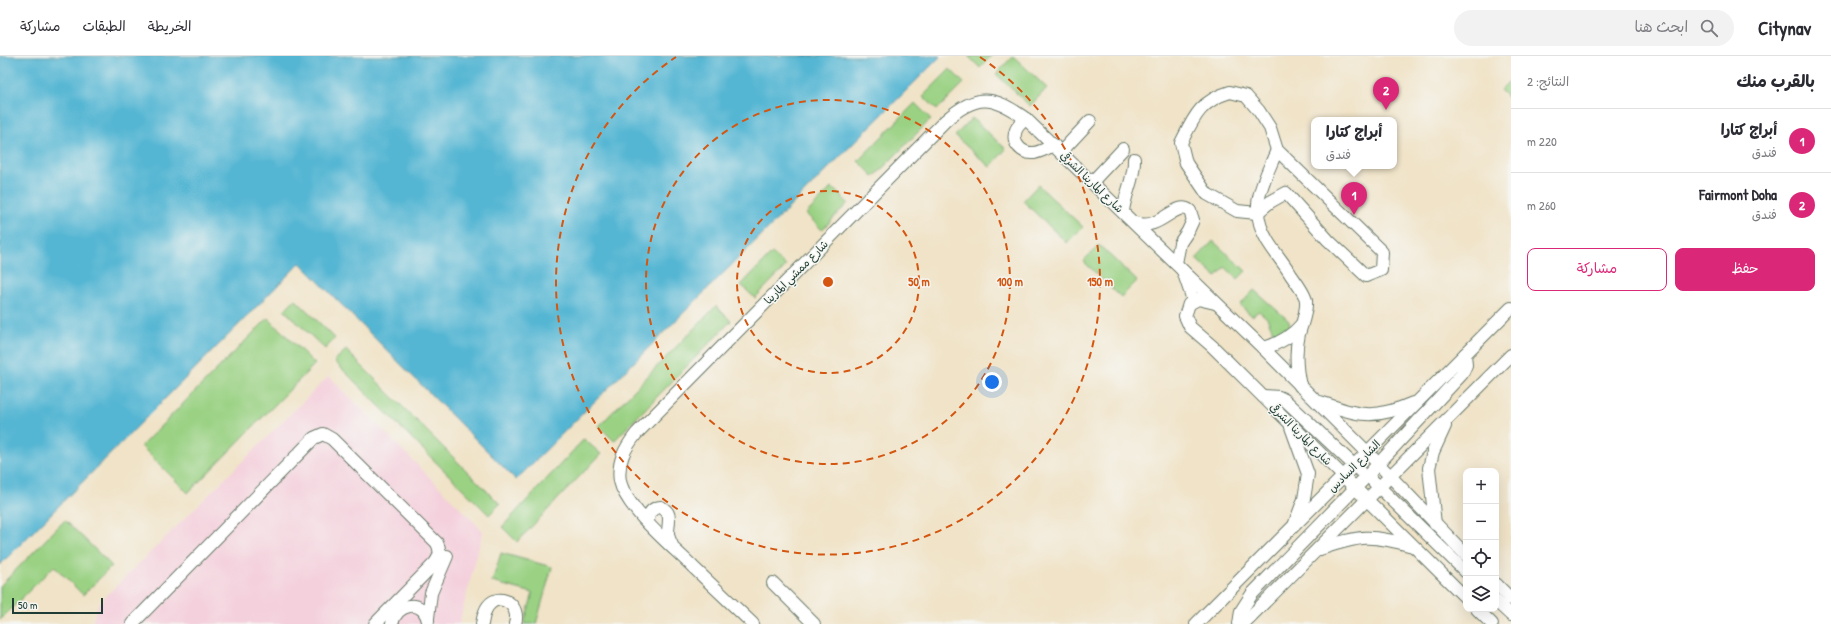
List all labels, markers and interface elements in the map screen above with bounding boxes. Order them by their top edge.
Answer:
search box [1454,10,1734,46]
text: Citynav [1758,15,1811,41]
text: مشاركة [20,16,60,35]
text: الطبقات [82,16,126,35]
text: الخريطة [148,16,191,35]
text: ابحث هنا [1635,16,1688,37]
icon: search [1698,17,1720,39]
text: بالقرب منك [1737,69,1815,92]
text: النتائج: 2 [1527,72,1569,90]
pin: 2 [1373,77,1399,110]
popup [1311,117,1397,169]
text: أبراج كتارا [1721,119,1777,140]
text: أبراج كتارا [1326,121,1382,142]
text: 220 m [1527,132,1557,150]
text: 1 [1800,132,1804,150]
text: فندق [1752,143,1777,161]
text: فندق [1326,145,1351,163]
street label: شارع المارينا الشرقي [1056,148,1127,217]
pin: 1 [1341,182,1367,215]
text: Fairmont Doha [1699,184,1777,205]
text: 260 m [1527,196,1556,214]
text: 2 [1799,196,1805,214]
text: فندق [1752,205,1777,223]
street label: شارع ممشي المارينا [761,237,834,310]
button: مشاركة [1527,248,1667,291]
button: حفظ [1675,248,1815,291]
text: 50 m [908,273,930,290]
text: 100 m [997,273,1023,290]
text: 150 m [1087,273,1113,290]
centre of rings [821,275,835,289]
your location [982,372,1002,392]
street label: شارع المارينا الشرقي [1265,400,1335,470]
street label: الشارع السادس [1325,437,1385,497]
map controls [1463,468,1499,612]
button: + [1463,468,1499,504]
button: − [1463,504,1499,540]
button: locate [1463,540,1499,576]
button: layers [1463,576,1499,612]
scale bar [12,596,103,615]
text: 50 m [18,598,38,612]

